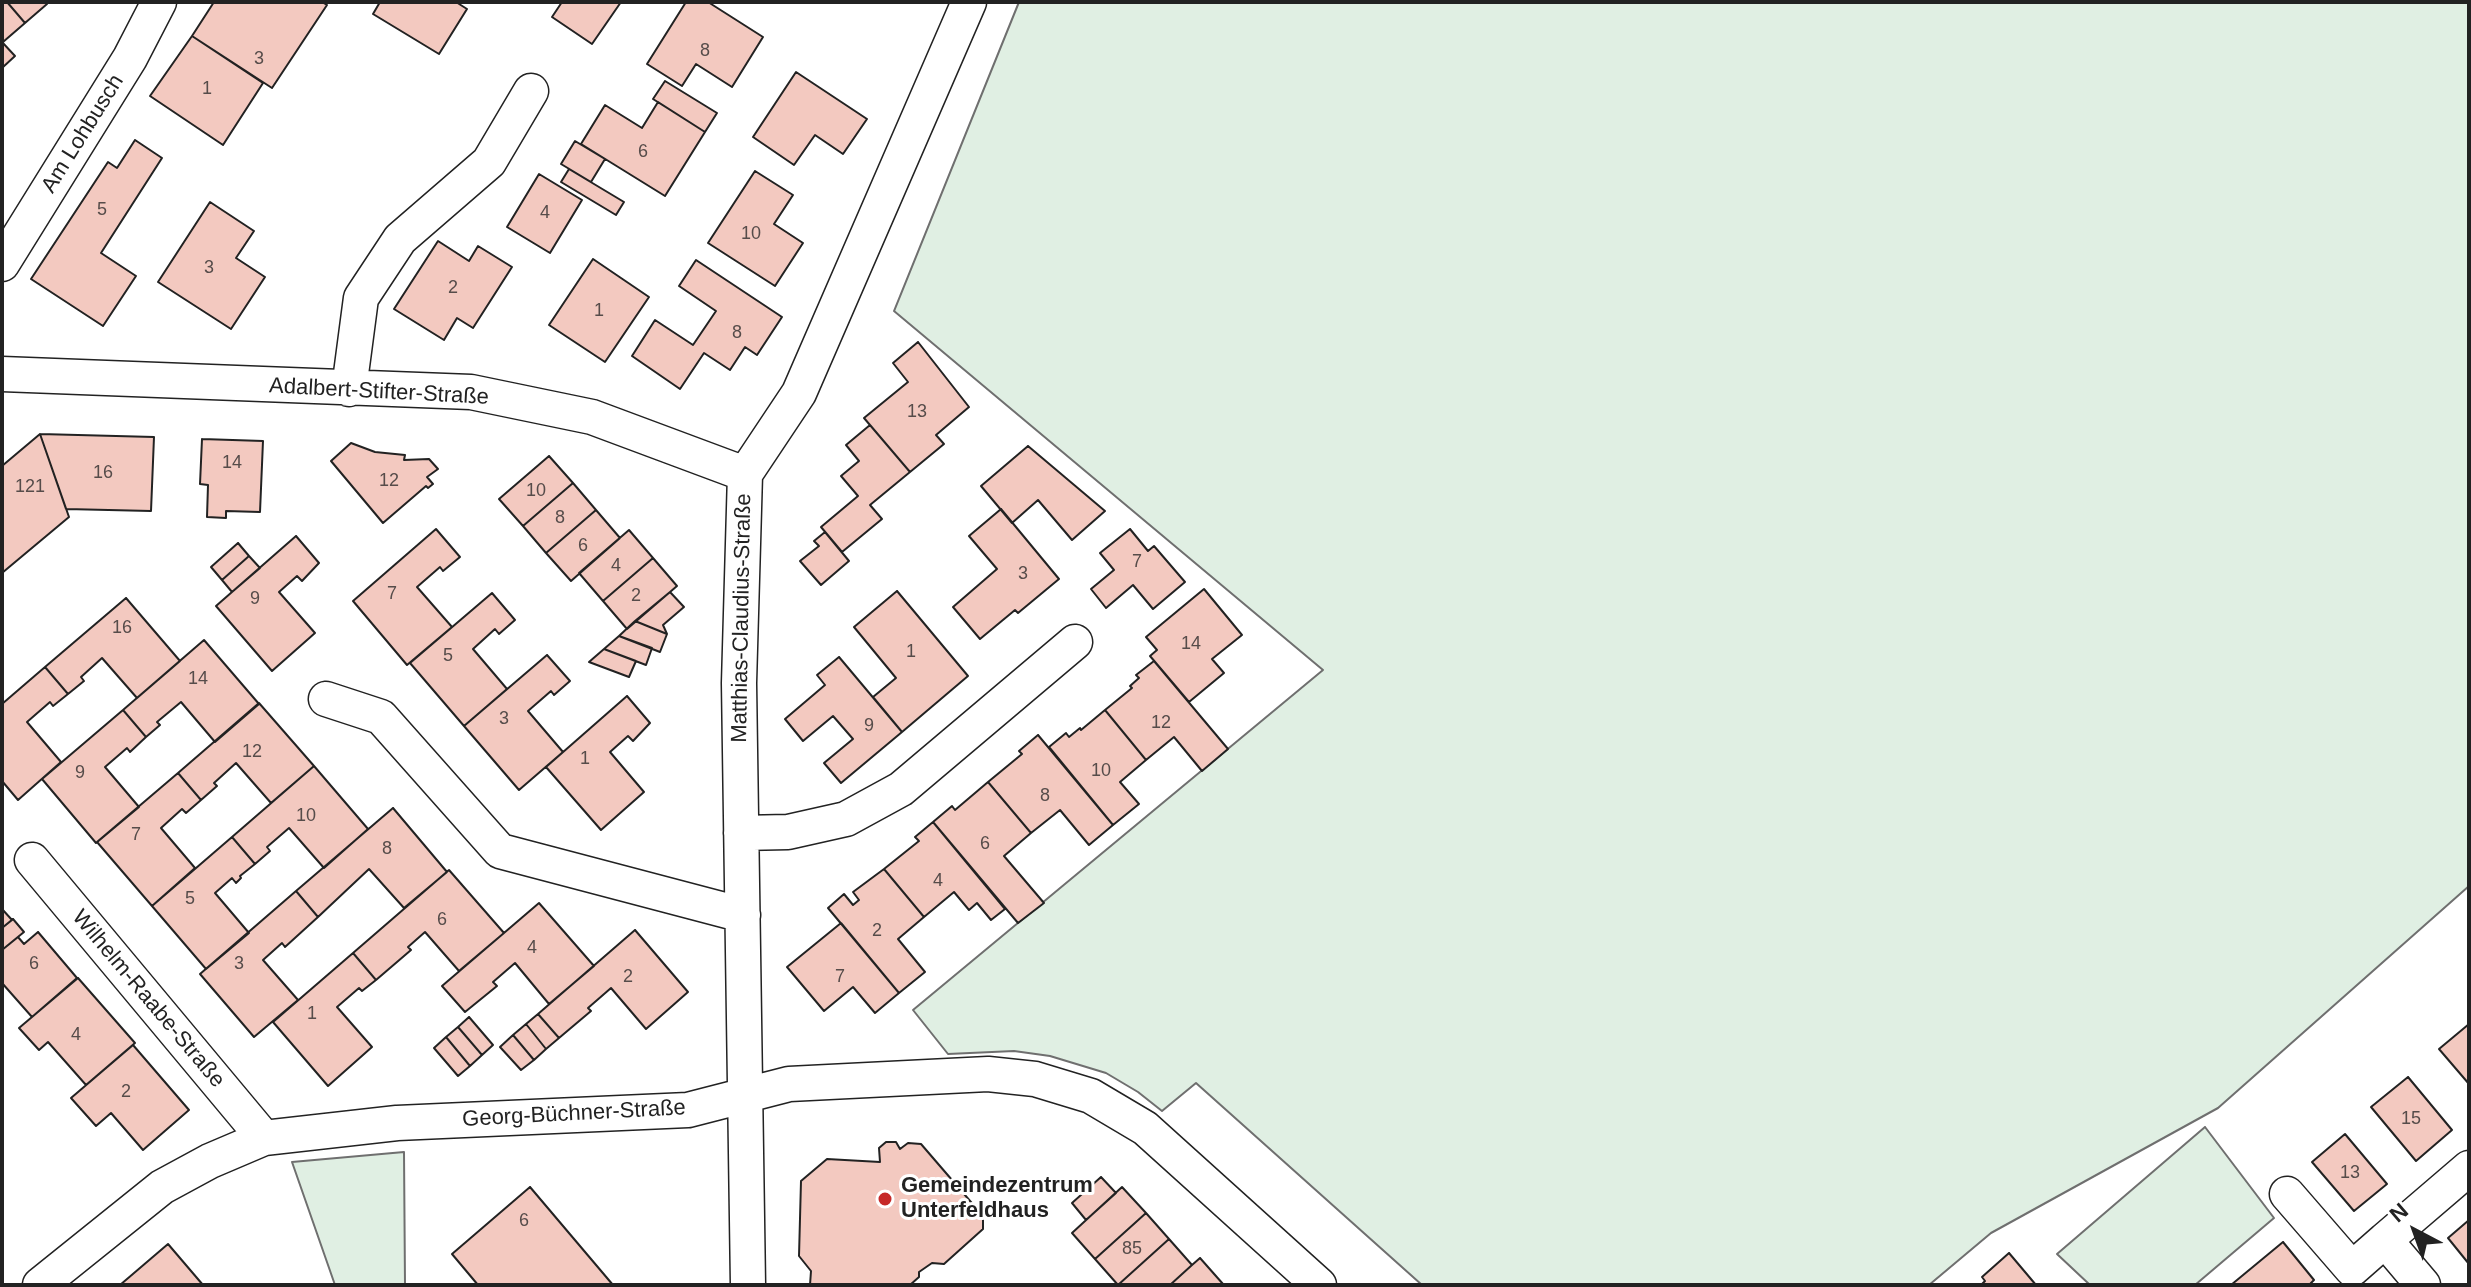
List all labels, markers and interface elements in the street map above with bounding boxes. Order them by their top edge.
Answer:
house number: 8 [700,40,710,62]
house number: 3 [254,48,264,70]
street label: Am Lohbusch [36,70,130,198]
house number: 1 [202,78,212,100]
house number: 6 [638,141,648,163]
house number: 5 [97,199,107,221]
house number: 4 [540,202,550,224]
house number: 10 [741,223,761,245]
house number: 3 [204,257,214,279]
house number: 2 [448,277,458,299]
house number: 1 [594,300,604,322]
house number: 8 [732,322,742,344]
street label: Adalbert-Stifter-Straße [268,373,490,411]
house number: 13 [907,401,927,423]
house number: 14 [222,452,242,474]
house number: 16 [93,462,113,484]
house number: 12 [379,470,399,492]
house number: 121 [15,476,45,498]
house number: 10 [526,480,546,502]
street label: Matthias-Claudius-Straße [727,493,757,743]
house number: 8 [555,507,565,529]
house number: 6 [578,535,588,557]
house number: 7 [1132,551,1142,573]
house number: 4 [611,555,621,577]
house number: 3 [1018,563,1028,585]
house number: 7 [387,583,397,605]
house number: 2 [631,585,641,607]
house number: 9 [250,588,260,610]
house number: 16 [112,617,132,639]
house number: 14 [1181,633,1201,655]
house number: 1 [906,641,916,663]
house number: 5 [443,645,453,667]
house number: 14 [188,668,208,690]
house number: 3 [499,708,509,730]
house number: 12 [1151,712,1171,734]
house number: 9 [864,715,874,737]
house number: 12 [242,741,262,763]
house number: 1 [580,748,590,770]
house number: 10 [1091,760,1111,782]
house number: 9 [75,762,85,784]
house number: 8 [1040,785,1050,807]
house number: 10 [296,805,316,827]
house number: 7 [131,824,141,846]
house number: 6 [980,833,990,855]
house number: 8 [382,838,392,860]
house number: 4 [933,870,943,892]
house number: 5 [185,888,195,910]
street label: Wilhelm-Raabe-Straße [66,905,230,1093]
house number: 6 [437,909,447,931]
house number: 2 [872,920,882,942]
house number: 4 [527,937,537,959]
house number: 6 [29,953,39,975]
house number: 3 [234,953,244,975]
house number: 2 [623,966,633,988]
house number: 7 [835,966,845,988]
house number: 1 [307,1003,317,1025]
house number: 4 [71,1024,81,1046]
house number: 2 [121,1081,131,1103]
street label: Georg-Büchner-Straße [462,1095,686,1133]
house number: 15 [2401,1108,2421,1130]
house number: 13 [2340,1162,2360,1184]
place label: Gemeindezentrum Unterfeldhaus [901,1173,1093,1224]
marker: Gemeindezentrum Unterfeldhaus [876,1190,894,1208]
north arrow [2375,1191,2455,1271]
text: N [2385,1198,2413,1227]
house number: 6 [519,1210,529,1232]
house number: 85 [1122,1238,1142,1260]

